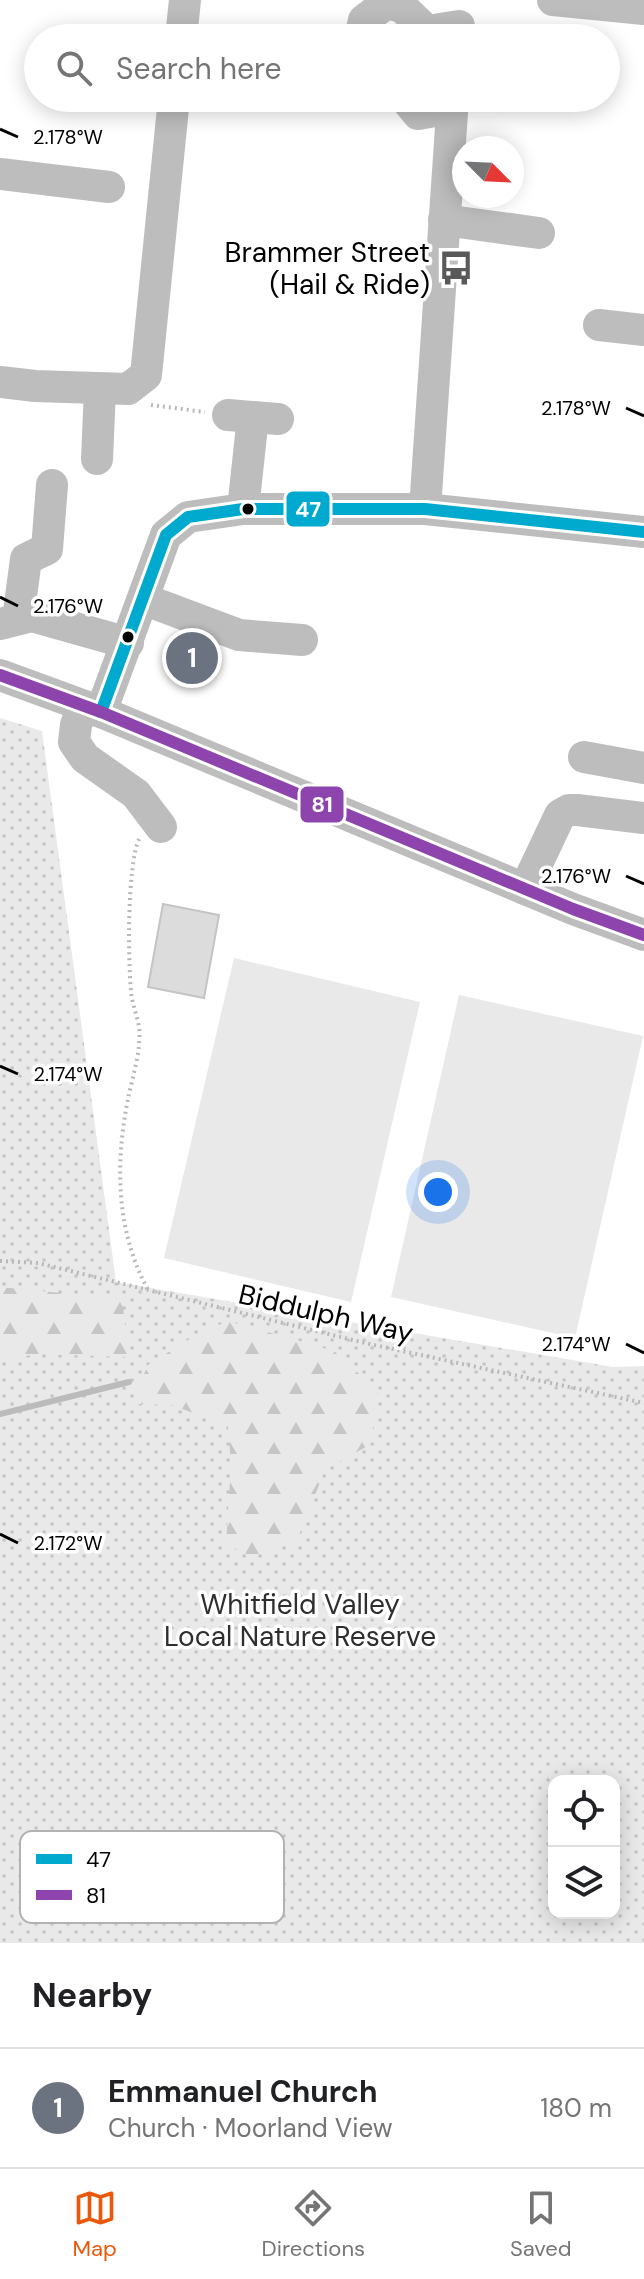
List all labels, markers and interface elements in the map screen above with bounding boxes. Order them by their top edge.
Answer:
search box [24,24,620,112]
icon: search [52,46,96,90]
text: Search here [116,49,282,88]
text: 2.178°W [33,124,103,150]
north arrow [452,136,524,208]
place label: Brammer Street (Hail & Ride) [225,234,430,303]
bus stop icon: Brammer Street (Hail & Ride) [437,249,475,287]
text: 2.178°W [541,395,611,421]
line badge: 47 [285,490,331,528]
text: 47 [295,495,321,524]
unlabelled marker [240,501,256,517]
text: 2.176°W [33,593,103,619]
pin: 1 [166,628,218,688]
unlabelled marker [120,629,136,645]
line badge: 81 [299,785,345,824]
text: 81 [311,790,333,819]
text: 2.176°W [541,863,611,889]
text: 2.174°W [33,1061,103,1087]
your location [418,1172,458,1212]
street label: Biddulph Way [235,1275,417,1352]
text: 2.174°W [541,1331,611,1357]
text: 2.172°W [33,1530,103,1556]
park label: Whitfield Valley Local Nature Reserve [164,1586,436,1655]
map controls [548,1775,620,1919]
button: locate [548,1775,620,1847]
legend [20,1831,284,1923]
text: 47 [86,1845,111,1874]
button: layers [548,1847,620,1919]
text: 81 [86,1881,106,1910]
text: Nearby [32,1973,152,2018]
text: Emmanuel Church [108,2072,378,2111]
text: 1 [53,2091,63,2125]
text: 180 m [540,2091,612,2125]
text: Church · Moorland View [108,2111,393,2145]
tab: Map [72,2186,117,2263]
tab: Directions [262,2186,365,2263]
tab: Saved [510,2186,572,2263]

